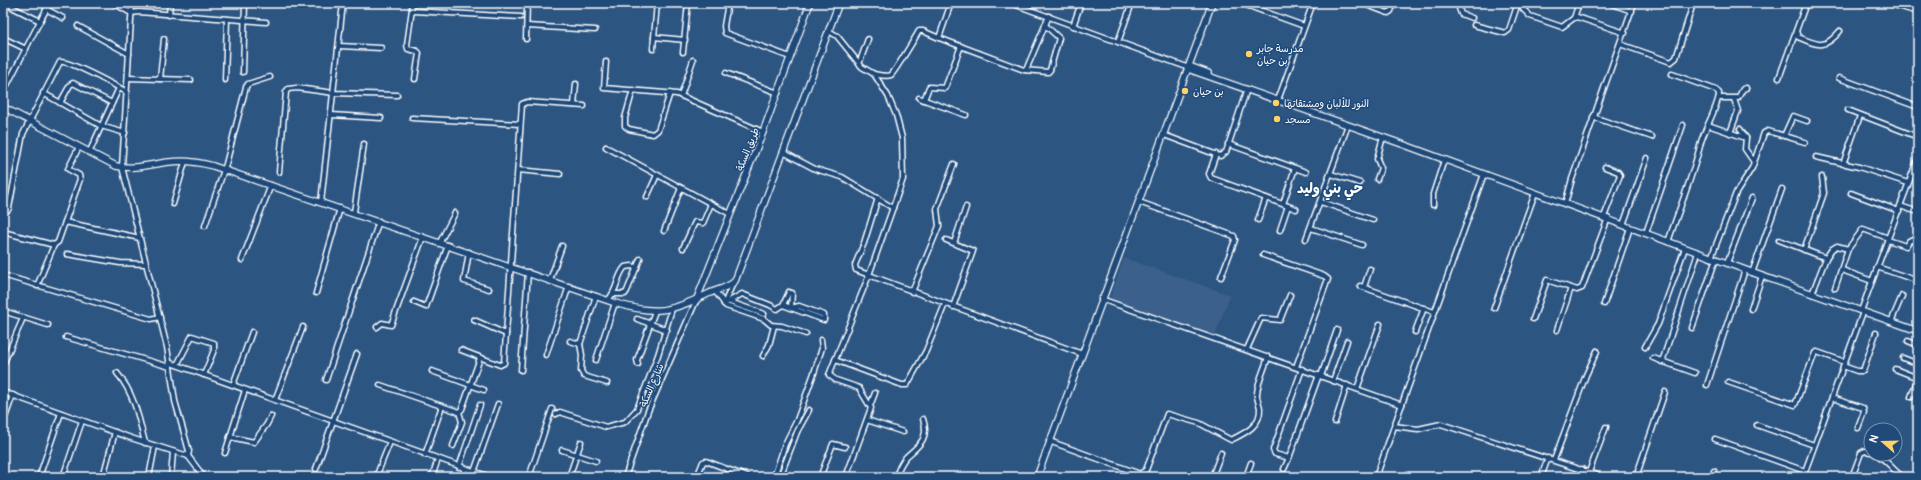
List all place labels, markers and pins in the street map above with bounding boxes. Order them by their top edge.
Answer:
place label: مدرسة جابر بن حيان [1256,43,1304,67]
marker: مدرسة جابر بن حيان [1244,49,1254,59]
marker: بن حيان [1180,86,1190,96]
place label: بن حيان [1193,86,1224,98]
place label: النور للألبان ومشتقاتها [1284,97,1369,111]
marker: النور للألبان ومشتقاتها [1271,98,1281,108]
marker: مسجد [1272,114,1282,124]
place label: مسجد [1285,114,1311,126]

